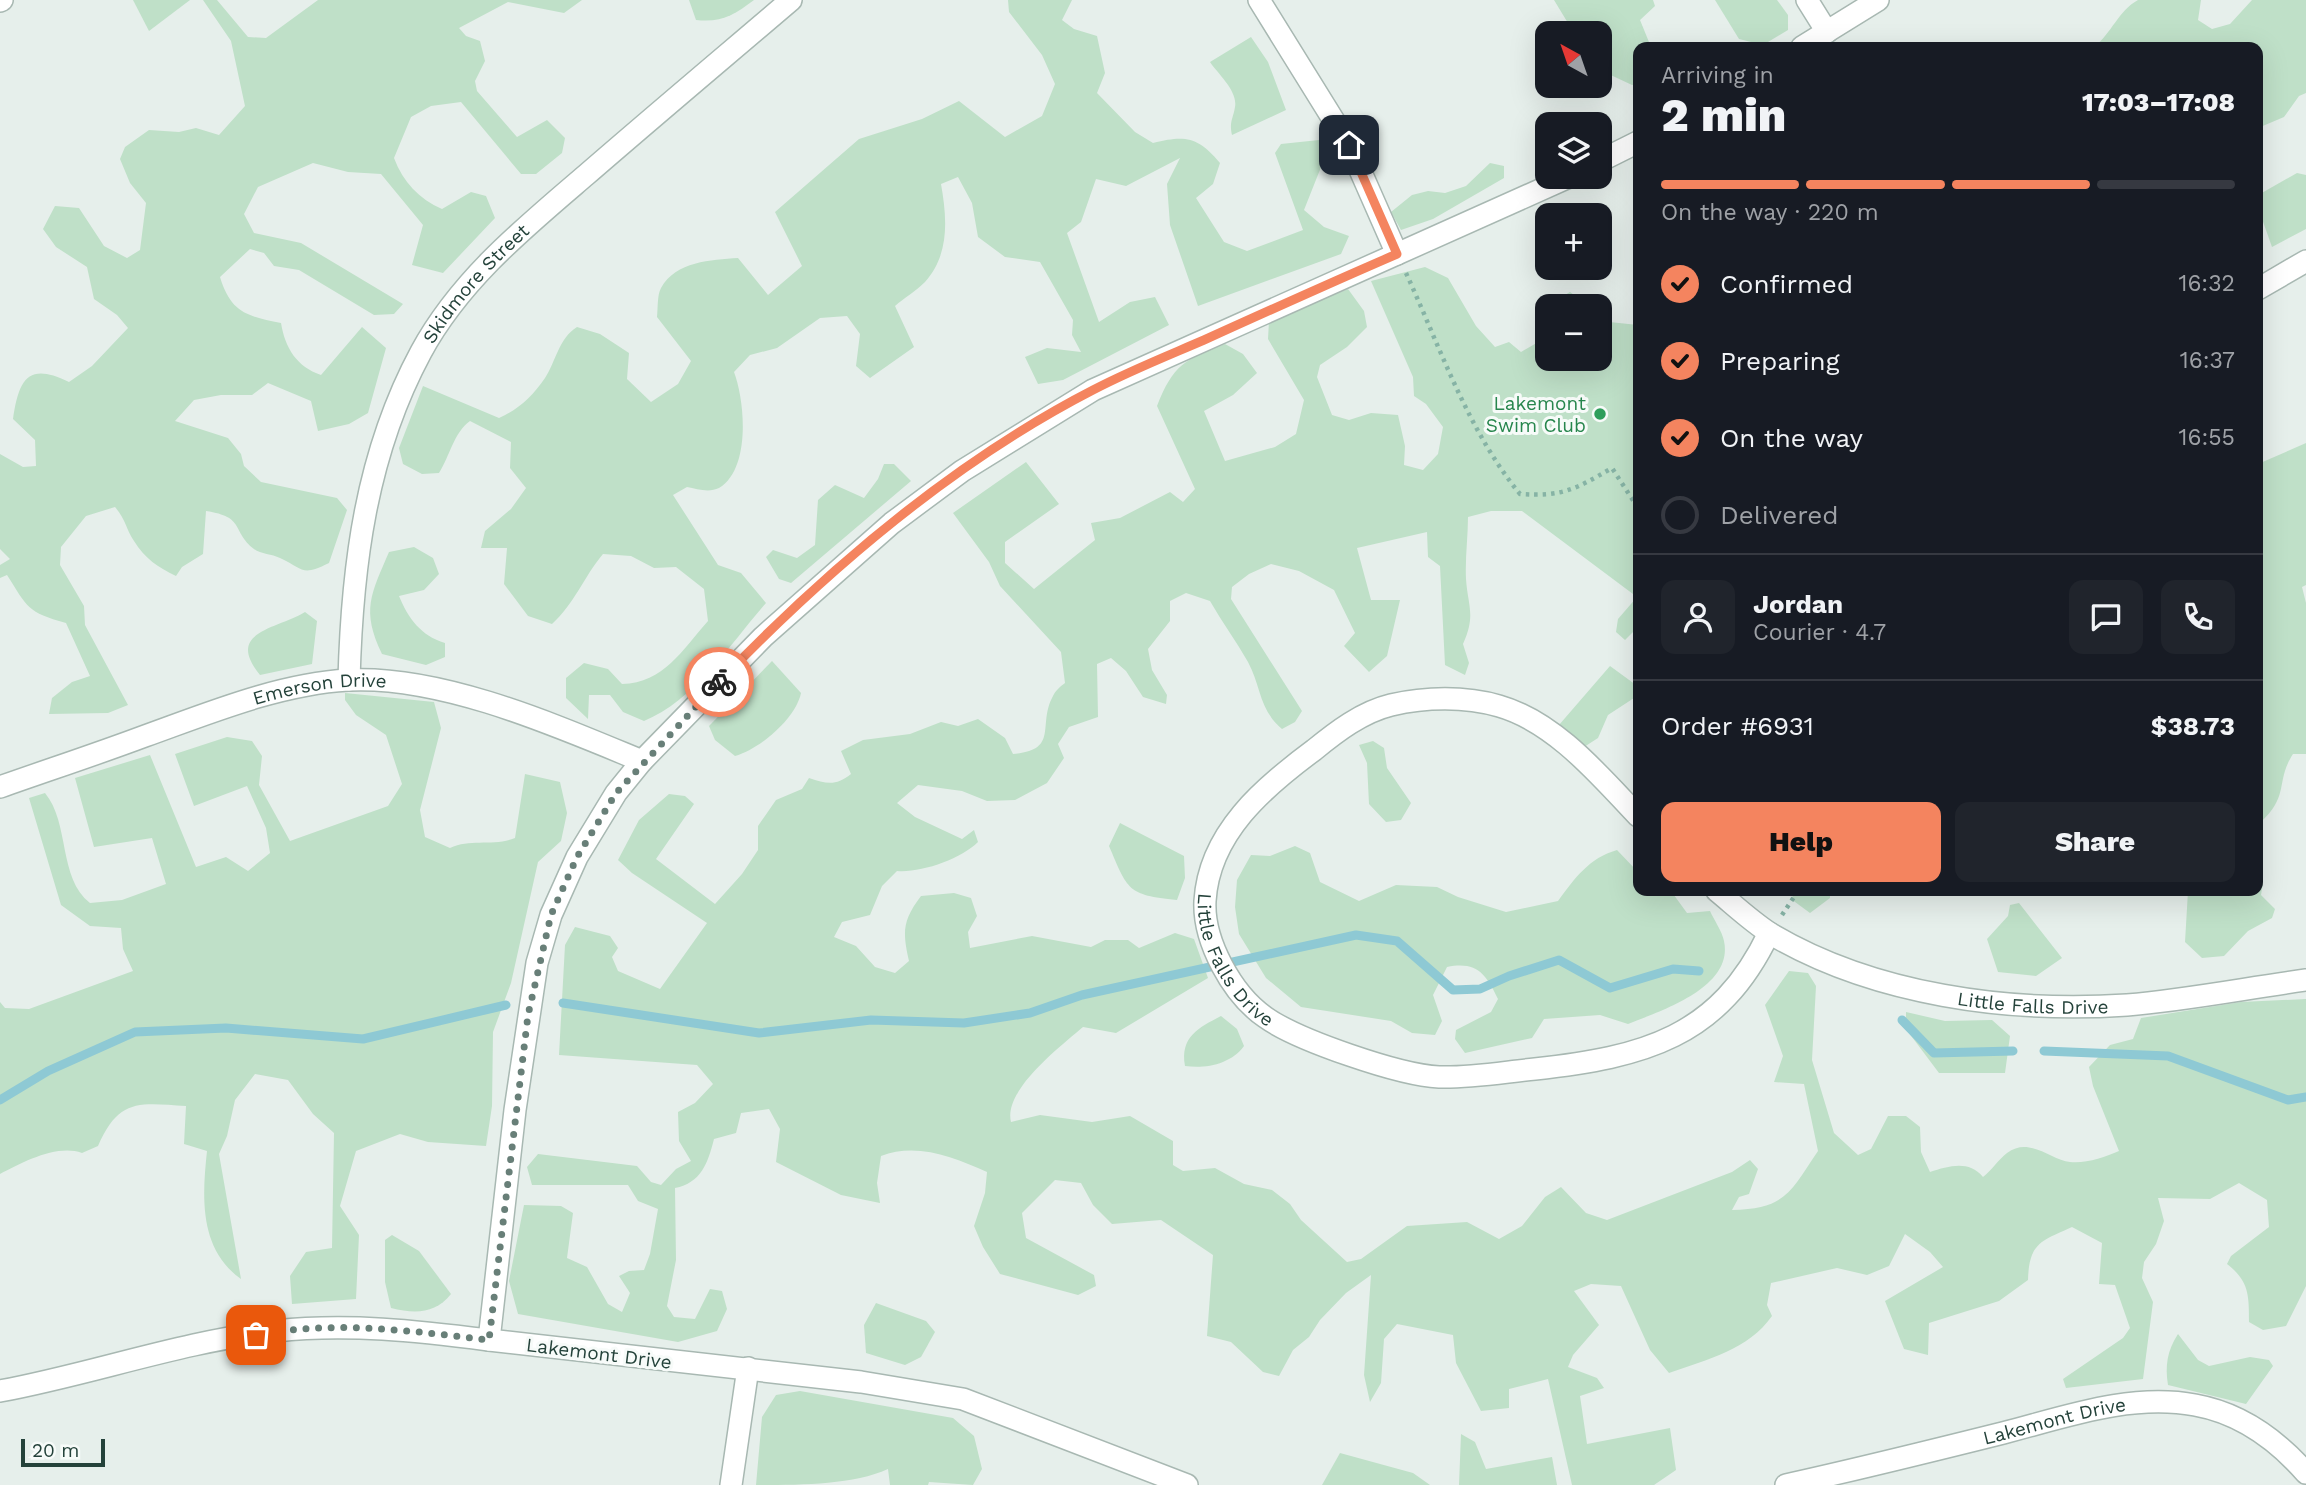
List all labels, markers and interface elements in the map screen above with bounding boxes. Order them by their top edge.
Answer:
north arrow [1535,21,1612,98]
map controls [1535,21,1612,371]
text: Arriving in [1661,62,1774,89]
text: 17:03–17:08 [2082,87,2235,117]
text: 2 min [1661,88,1786,142]
button: layers [1535,112,1612,189]
pin [1319,115,1379,175]
icon: home [1330,126,1368,164]
text: On the way · 220 m [1661,199,1879,226]
button: + [1535,203,1612,280]
street label: Skidmore Street [418,219,534,348]
icon: check [1661,265,1699,303]
text: Confirmed [1720,269,1853,299]
text: 16:32 [2178,270,2235,297]
button: − [1535,294,1612,371]
icon: check [1661,342,1699,380]
text: Preparing [1720,346,1840,376]
text: 16:37 [2180,347,2235,374]
place label: Lakemont Swim Club [1486,392,1586,437]
marker: Lakemont Swim Club [1592,406,1608,422]
icon: check [1661,419,1699,457]
text: On the way [1720,423,1863,453]
text: 16:55 [2178,424,2235,451]
text: Delivered [1720,500,1839,530]
button: person [1661,580,1735,654]
button: chat [2069,580,2143,654]
button: phone [2161,580,2235,654]
text: Jordan [1753,589,1843,619]
text: Courier · 4.7 [1753,619,1886,646]
courier [684,647,754,717]
icon: bike [700,663,738,701]
street label: Emerson Drive [250,669,387,710]
text: Order #6931 [1661,711,1814,741]
text: $38.73 [2151,711,2235,741]
button: Help [1661,802,1941,882]
button: Share [1955,802,2235,882]
street label: Little Falls Drive [1193,892,1278,1032]
street label: Little Falls Drive [1956,987,2109,1019]
pin [226,1305,286,1365]
icon: bag [237,1316,275,1354]
street label: Lakemont Drive [525,1333,673,1374]
street label: Lakemont Drive [1981,1393,2127,1450]
scale bar [21,1436,105,1468]
text: 20 m [32,1439,79,1462]

